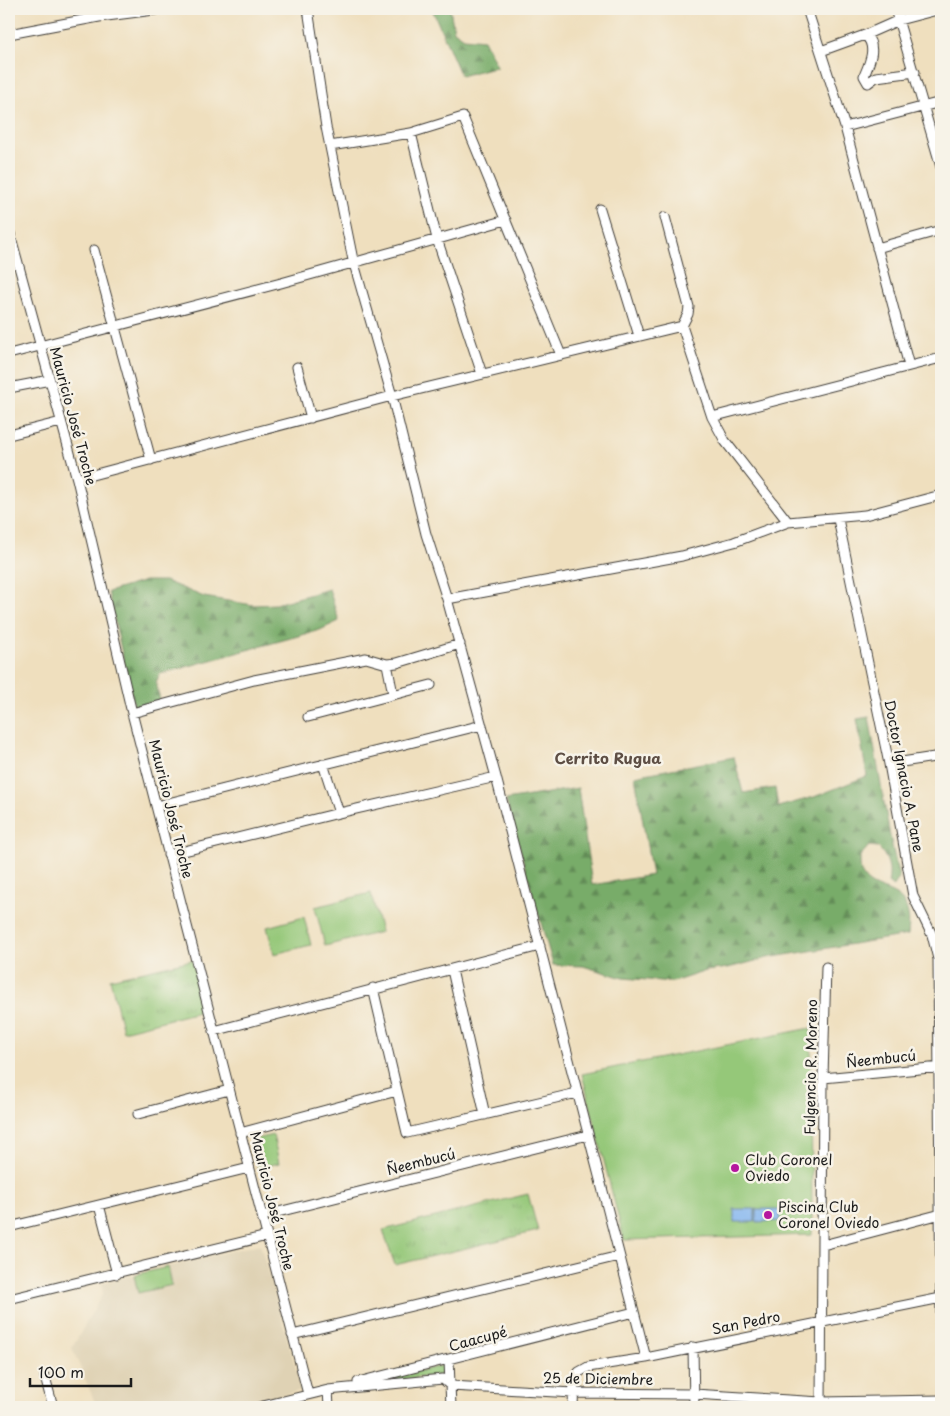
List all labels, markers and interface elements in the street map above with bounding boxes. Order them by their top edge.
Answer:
street label: Mauricio José Troche [45,344,102,487]
street label: Doctor Ignacio A. Pane [879,698,930,854]
street label: Mauricio José Troche [144,737,199,881]
district label: Cerrito Rugua [554,746,662,769]
street label: Fulgencio R. Moreno [799,999,822,1135]
street label: Ñeembucú [845,1044,917,1073]
street label: Mauricio José Troche [245,1129,300,1273]
street label: Ñeembucú [384,1143,457,1180]
place label: Club Coronel Oviedo [745,1149,832,1186]
marker: Club Coronel Oviedo [729,1162,741,1174]
place label: Piscina Club Coronel Oviedo [778,1196,880,1233]
marker: Piscina Club Coronel Oviedo [762,1209,774,1221]
street label: San Pedro [710,1306,782,1339]
street label: Caacupé [446,1321,510,1356]
scale bar [30,1356,131,1388]
text: 100 m [38,1360,84,1383]
street label: 25 de Diciembre [543,1367,654,1390]

